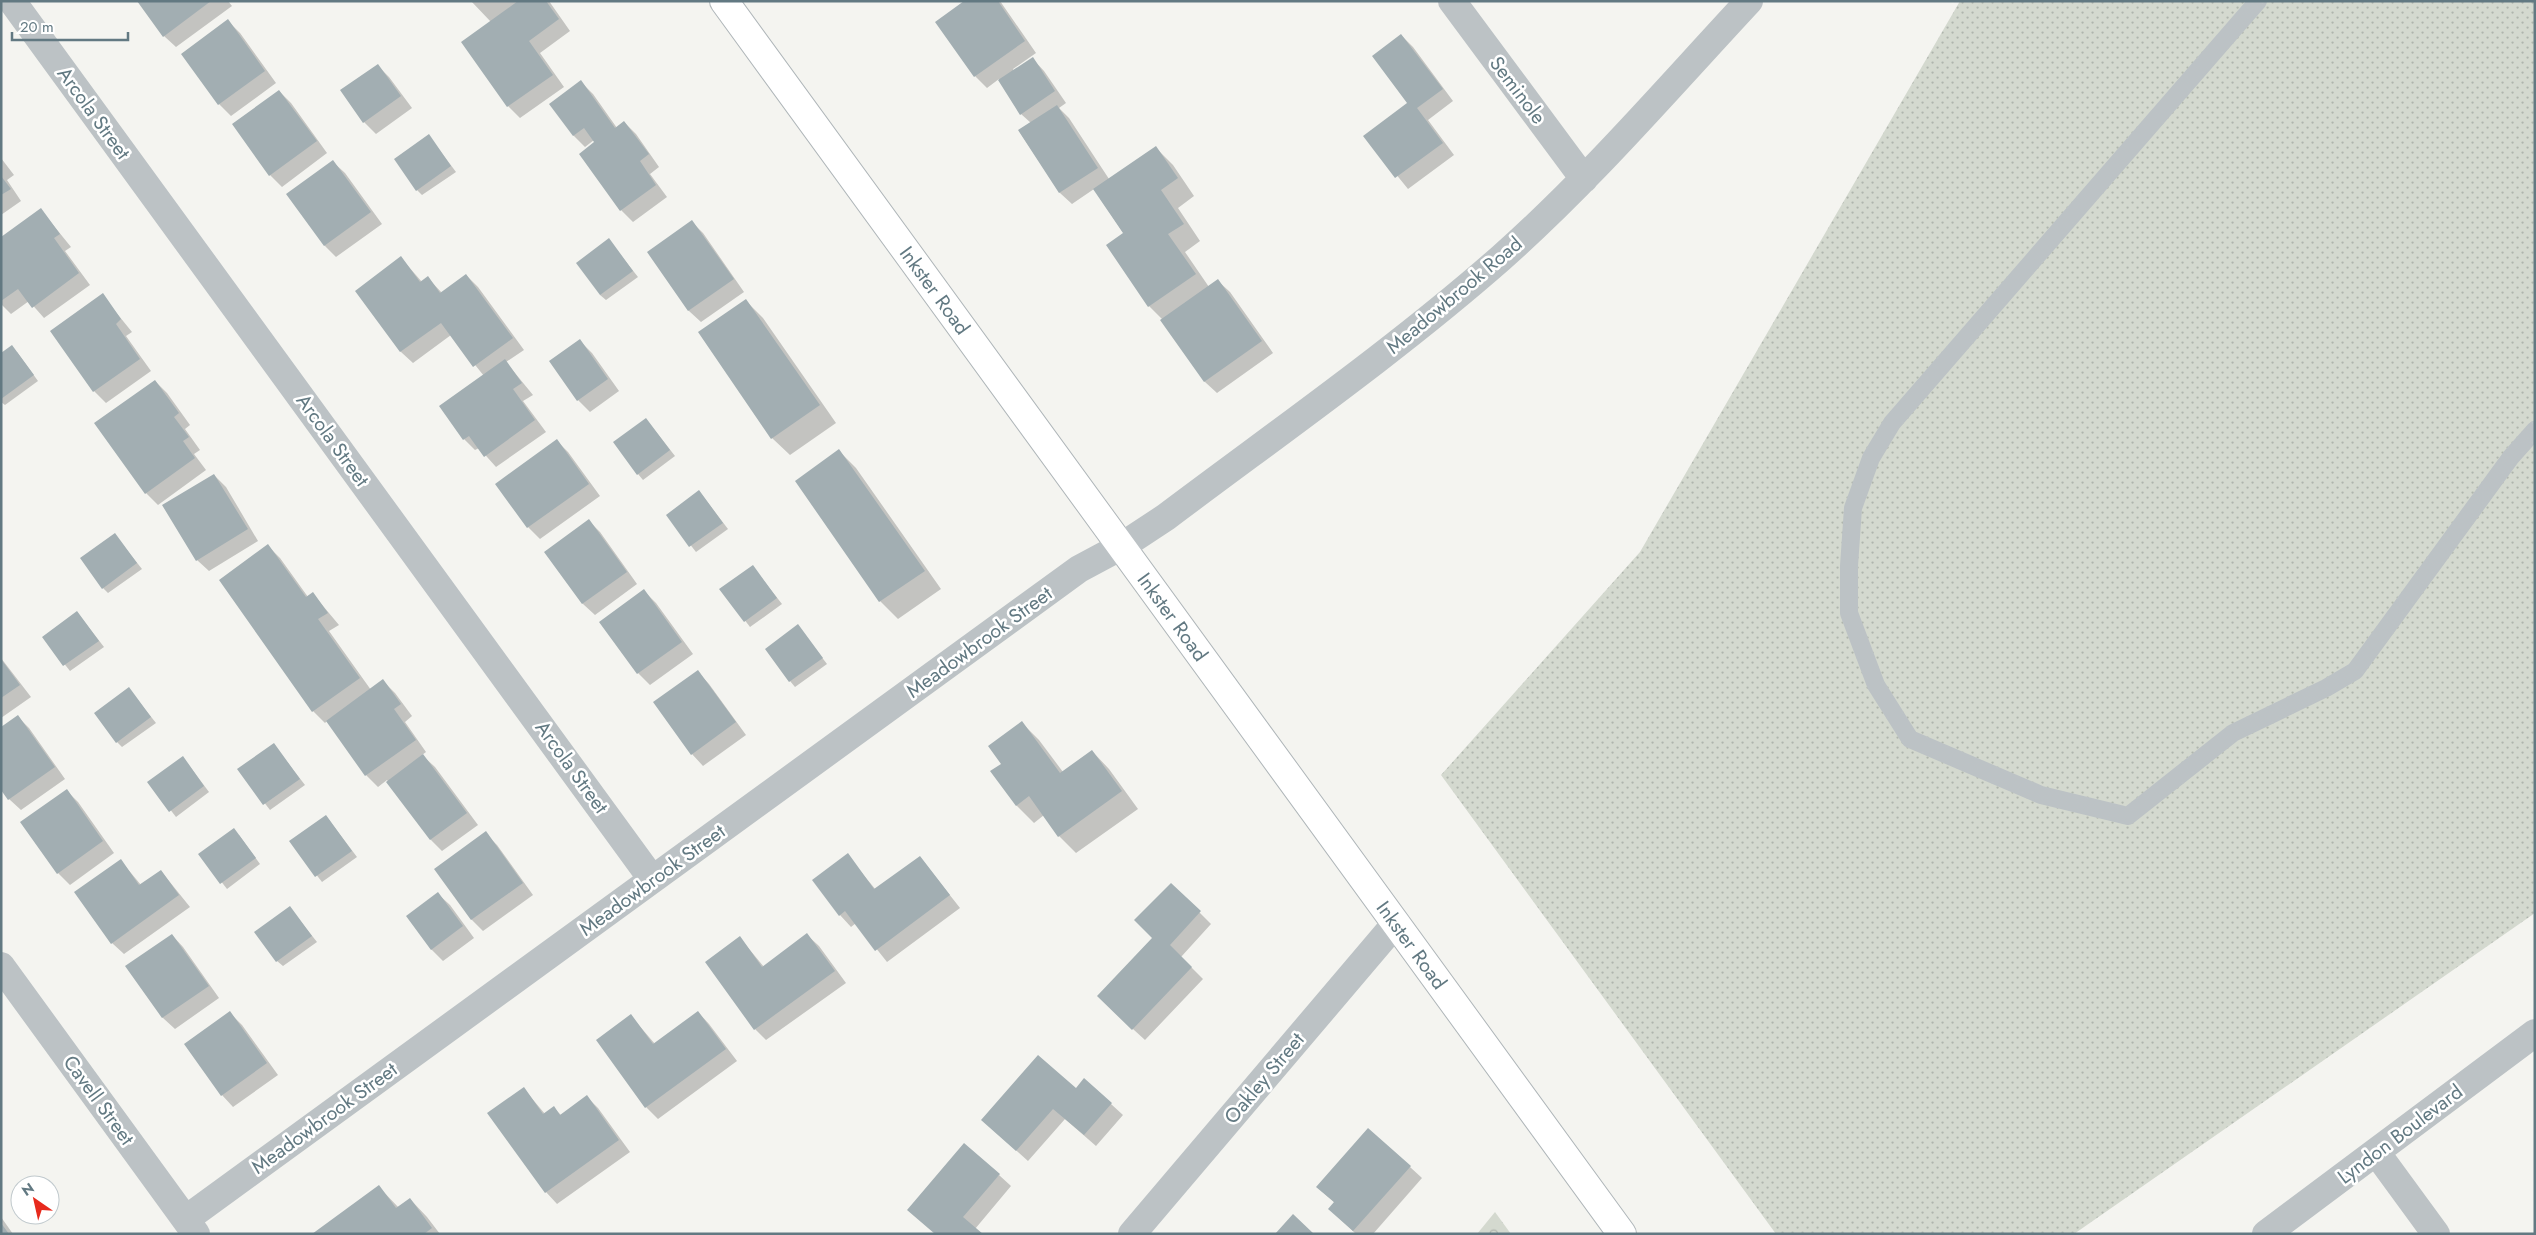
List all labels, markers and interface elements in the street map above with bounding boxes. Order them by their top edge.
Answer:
scale bar [12,10,129,42]
text: 20 m [20,16,54,38]
street label: Seminole [1482,50,1553,130]
street label: Arcola Street [50,61,137,166]
street label: Meadowbrook Road [1380,230,1529,361]
street label: Inkster Road [892,240,977,341]
street label: Arcola Street [289,388,376,493]
street label: Inkster Road [1130,567,1214,668]
street label: Meadowbrook Street [900,579,1058,705]
street label: Arcola Street [528,715,615,820]
street label: Meadowbrook Street [573,817,731,943]
street label: Inkster Road [1369,895,1453,996]
street label: Oakley Street [1217,1026,1311,1130]
street label: Cavell Street [56,1049,141,1151]
street label: Meadowbrook Street [245,1055,403,1181]
street label: Lyndon Boulevard [2332,1078,2469,1191]
north arrow [10,1175,60,1225]
text: N [18,1178,38,1201]

